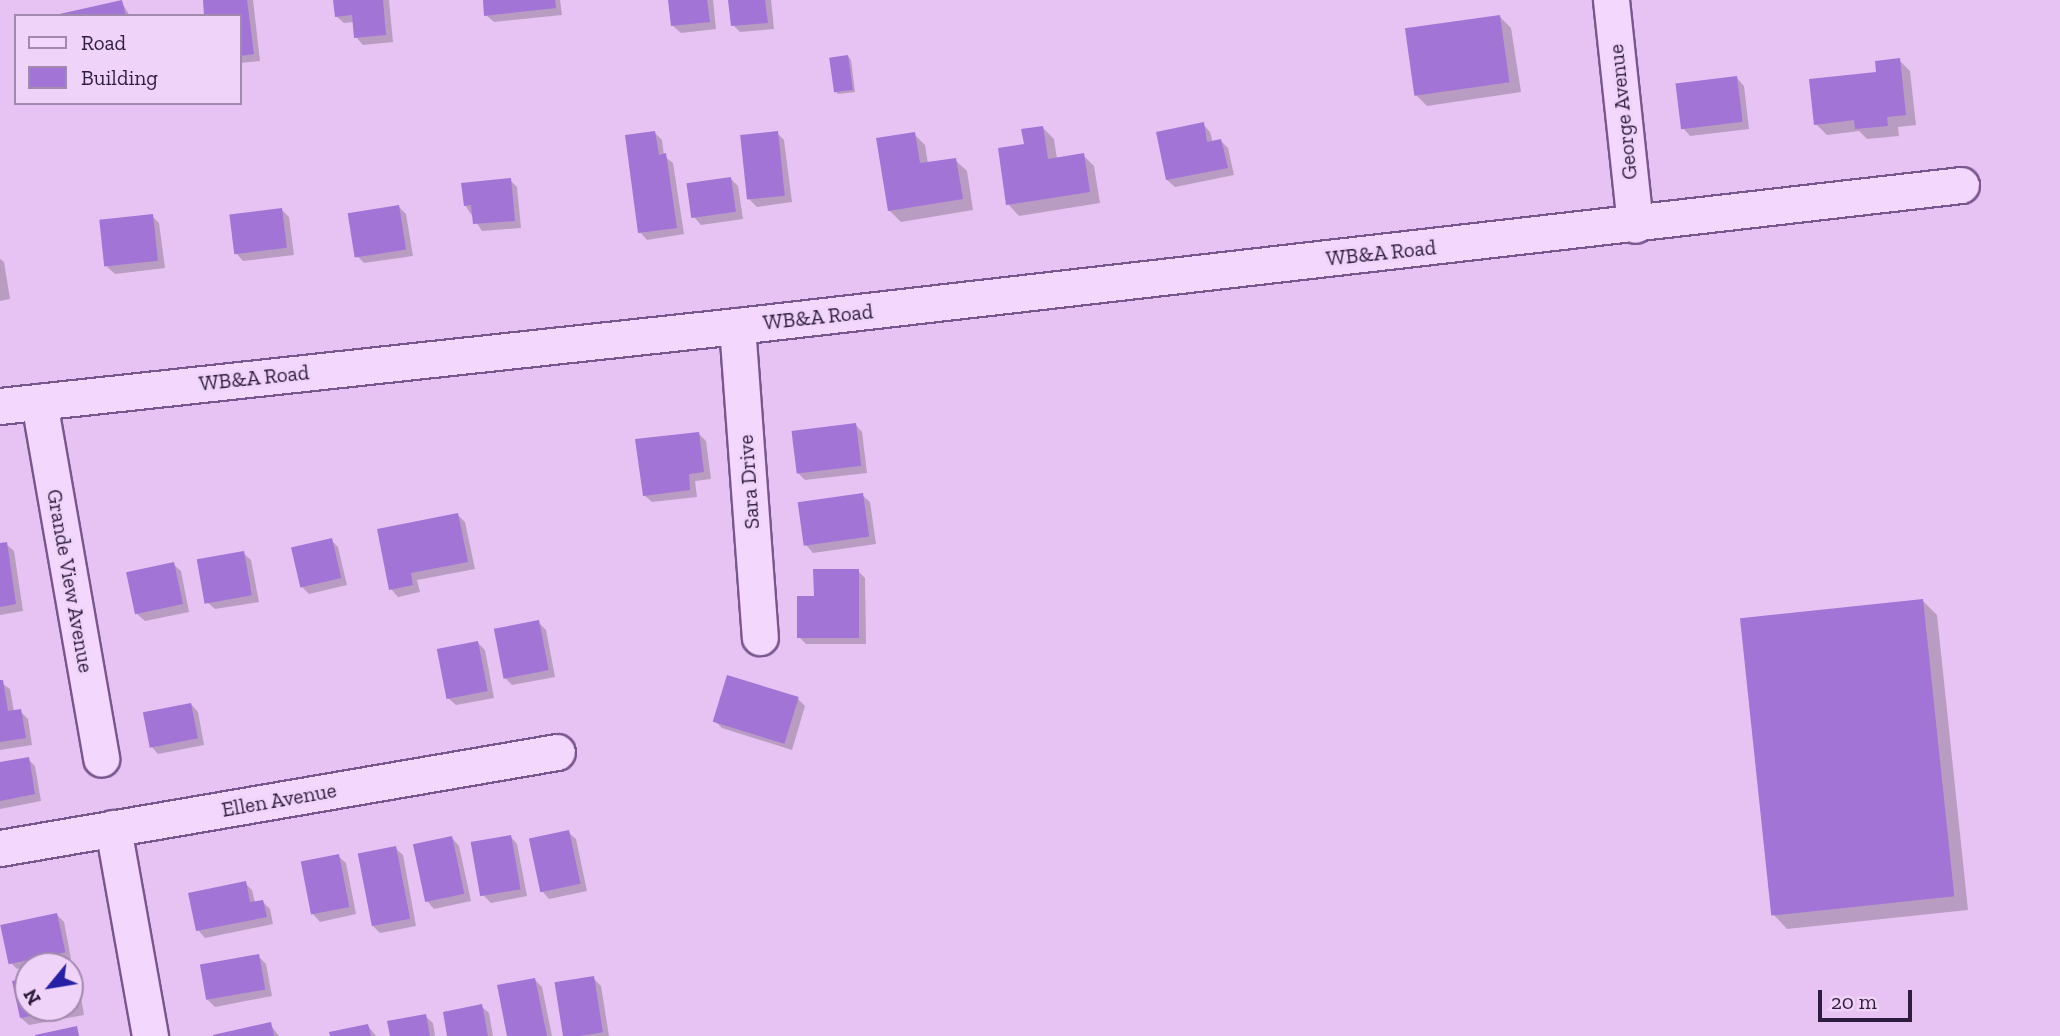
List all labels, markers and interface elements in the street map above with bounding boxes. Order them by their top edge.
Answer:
legend [14,14,242,105]
text: Road [81,30,126,55]
street label: George Avenue [1603,43,1643,181]
text: Building [81,65,158,90]
street label: WB&A Road [1324,235,1438,271]
street label: WB&A Road [761,299,875,335]
street label: WB&A Road [197,360,311,396]
street label: Sara Drive [733,434,765,530]
street label: Grande View Avenue [41,486,99,676]
street label: Ellen Avenue [219,777,339,823]
north arrow [14,952,84,1022]
scale bar [1822,976,1916,1020]
text: N [19,985,46,1009]
text: 20 m [1831,989,1877,1014]

